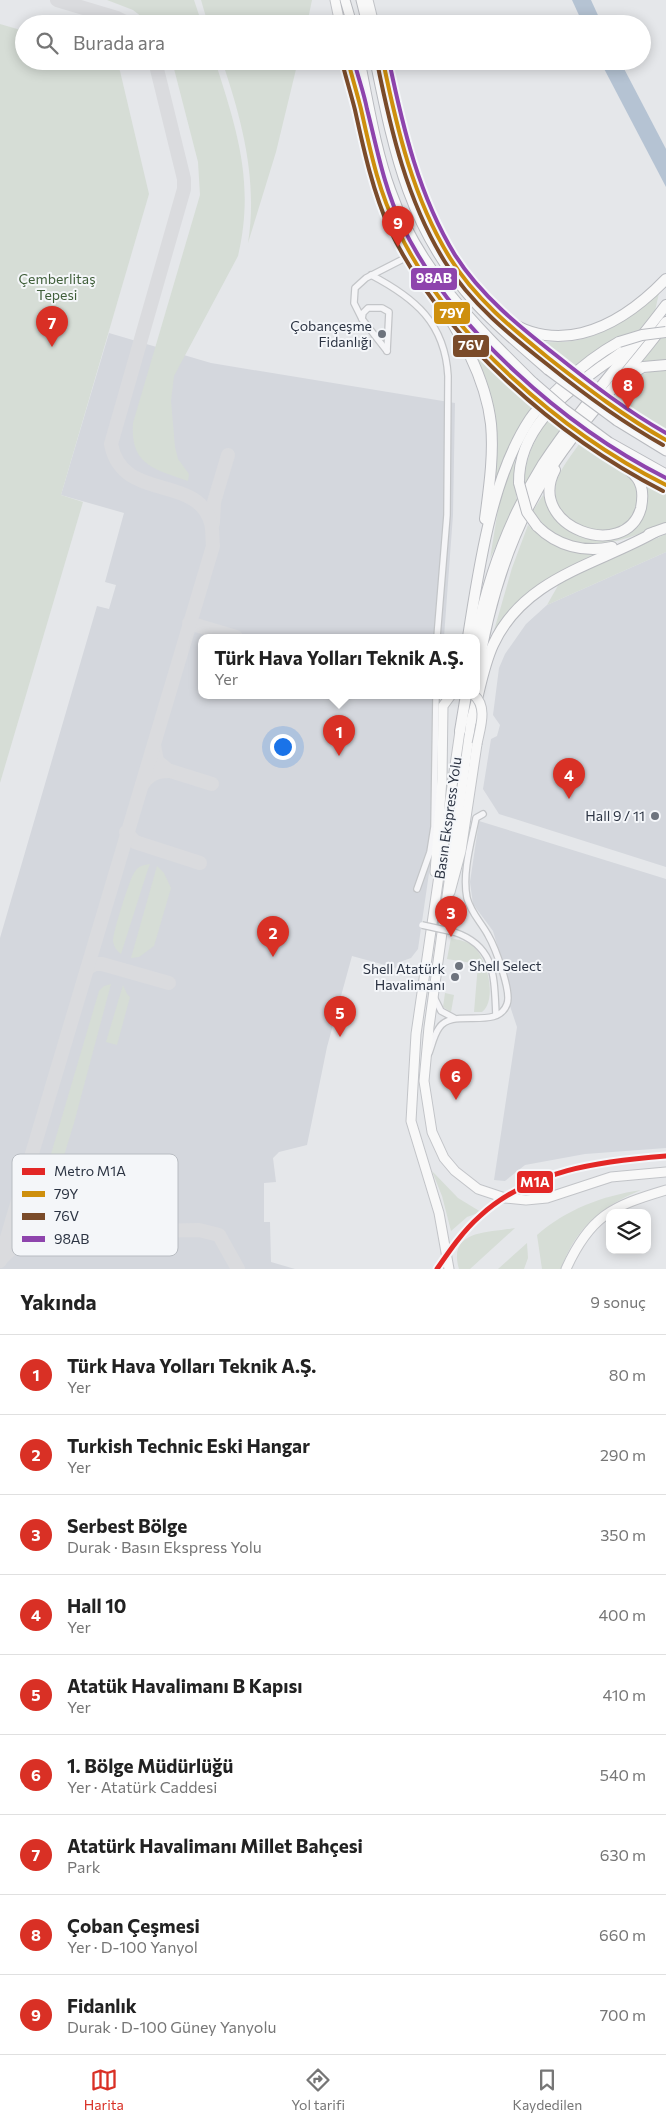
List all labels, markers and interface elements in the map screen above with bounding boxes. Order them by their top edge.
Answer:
search box [15,15,651,70]
icon: search [33,29,61,57]
text: Burada ara [73,31,165,54]
pin: 9 [382,206,414,247]
line badge: 98AB [410,267,458,291]
text: 98AB [416,269,452,286]
park label: Çemberlitaş Tepesi [18,270,96,303]
line badge: 79Y [433,301,471,325]
text: 79Y [439,304,465,321]
pin: 7 [36,306,68,347]
place label: Çobançeşme Fidanlığı [290,317,372,350]
marker: Çobançeşme Fidanlığı [376,328,388,340]
line badge: 76V [452,334,490,358]
text: 76V [458,336,484,353]
pin: 8 [612,368,644,409]
popup [198,634,480,699]
text: Türk Hava Yolları Teknik A.Ş. [214,646,464,669]
text: Yer [214,669,238,688]
pin: 1 [323,715,355,756]
your location [270,734,296,760]
street label: Basın Ekspress Yolu [431,756,465,880]
pin: 4 [553,758,585,799]
place label: Hall 9 / 11 [585,807,645,824]
marker: Hall 9 / 11 [649,810,661,822]
pin: 3 [435,896,467,937]
pin: 2 [257,916,289,957]
place label: Shell Select [469,957,542,974]
place label: Shell Atatürk Havalimanı [363,960,445,993]
marker: Shell Select [453,960,465,972]
marker: Shell Atatürk Havalimanı [449,971,461,983]
pin: 5 [324,996,356,1037]
pin: 6 [440,1059,472,1100]
legend [12,1154,178,1256]
text: Metro M1A [54,1162,126,1179]
line badge: M1A [516,1170,554,1194]
text: M1A [520,1173,550,1190]
text: 79Y [54,1185,78,1202]
text: 76V [54,1207,80,1224]
map controls [606,1209,651,1254]
button: layers [606,1209,651,1254]
text: 98AB [54,1230,89,1247]
text: Yakında [20,1289,97,1314]
text: 9 sonuç [590,1292,646,1311]
text: Türk Hava Yolları Teknik A.Ş. [67,1354,316,1377]
text: 1 [32,1365,40,1384]
text: 80 m [609,1365,646,1384]
text: Yer [67,1377,91,1396]
text: Turkish Technic Eski Hangar [67,1434,310,1457]
text: 2 [31,1445,41,1464]
text: 290 m [600,1445,646,1464]
text: Yer [67,1457,91,1476]
text: Serbest Bölge [67,1514,187,1537]
text: 3 [31,1525,41,1544]
text: 350 m [600,1525,646,1544]
text: Durak · Basın Ekspress Yolu [67,1537,262,1556]
text: Hall 10 [67,1594,126,1617]
text: 4 [31,1605,41,1624]
text: 400 m [598,1605,646,1624]
text: Yer [67,1617,91,1636]
text: Atatük Havalimanı B Kapısı [67,1674,303,1697]
text: 5 [31,1685,41,1704]
text: 410 m [603,1685,646,1704]
text: Yer [67,1697,91,1716]
text: 1. Bölge Müdürlüğü [67,1754,233,1777]
text: 6 [31,1765,41,1784]
text: 540 m [600,1765,646,1784]
text: Yer · Atatürk Caddesi [67,1777,217,1796]
text: Atatürk Havalimanı Millet Bahçesi [67,1834,363,1857]
text: 7 [32,1845,40,1864]
text: 630 m [600,1845,646,1864]
text: Park [67,1857,100,1876]
text: Çoban Çeşmesi [67,1914,200,1937]
text: 8 [31,1925,41,1944]
text: 660 m [599,1925,646,1944]
text: Yer · D-100 Yanyol [67,1937,198,1956]
text: Fidanlık [67,1994,137,2017]
text: 9 [31,2005,41,2024]
text: 700 m [600,2005,646,2024]
text: Durak · D-100 Güney Yanyolu [67,2017,276,2036]
tab: Harita [84,2066,124,2113]
tab: Yol tarifi [291,2066,345,2113]
tab: Kaydedilen [513,2066,582,2113]

